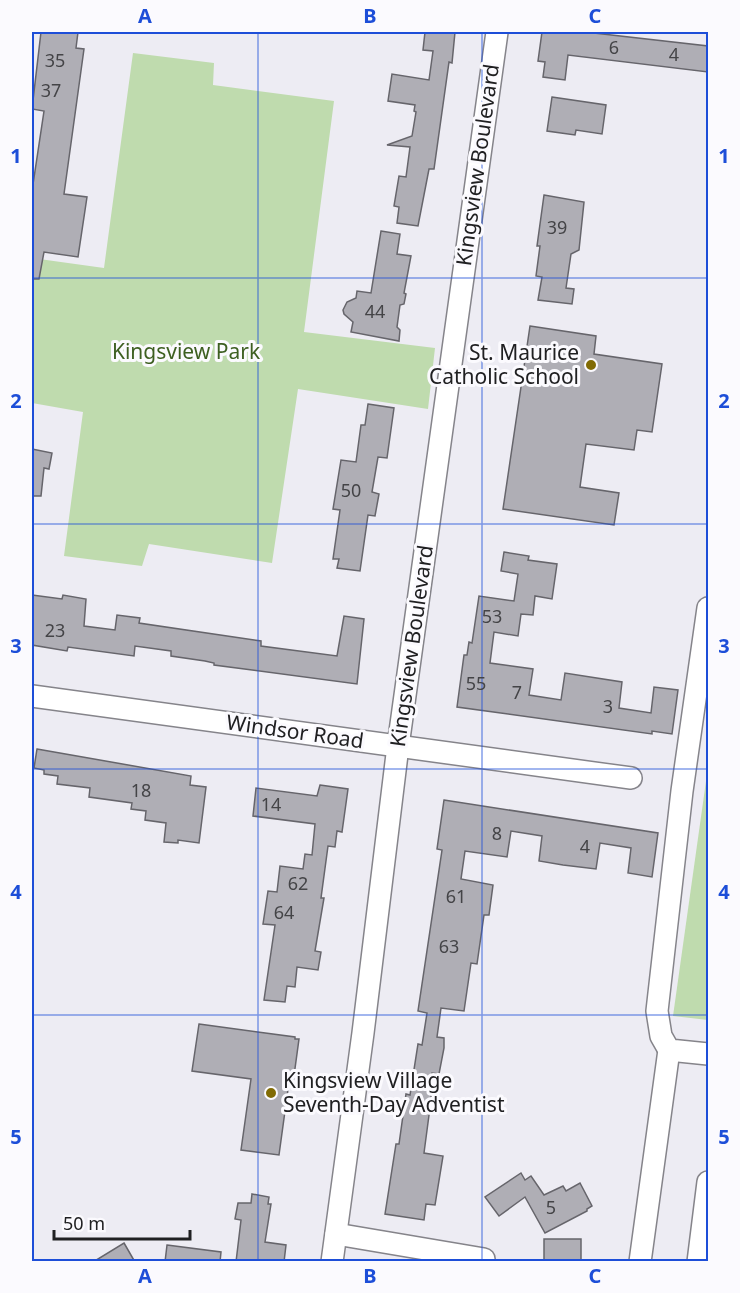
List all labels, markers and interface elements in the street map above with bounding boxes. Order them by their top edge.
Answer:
text: A [138,2,152,29]
text: B [363,2,377,29]
text: C [589,2,602,29]
house number: 6 [609,35,619,59]
house number: 4 [669,42,679,66]
house number: 35 [45,48,65,72]
street label: Kingsview Boulevard [449,62,505,268]
house number: 37 [41,78,61,102]
text: 1 [10,142,22,169]
text: 1 [718,142,730,169]
house number: 39 [547,215,567,239]
house number: 44 [365,299,385,323]
park label: Kingsview Park [112,337,261,365]
place label: St. Maurice Catholic School [429,338,579,390]
marker: St. Maurice Catholic School [584,358,598,372]
text: 2 [10,387,22,414]
text: 2 [718,387,730,414]
house number: 50 [341,478,361,502]
street label: Kingsview Boulevard [383,543,439,749]
house number: 53 [482,604,502,628]
house number: 23 [45,618,65,642]
text: 3 [10,632,22,659]
text: 3 [718,632,730,659]
house number: 55 [466,671,486,695]
house number: 7 [512,680,522,704]
house number: 3 [603,694,613,718]
street label: Windsor Road [225,708,366,754]
house number: 18 [131,778,151,802]
house number: 14 [261,792,281,816]
house number: 8 [492,821,502,845]
house number: 4 [580,834,590,858]
house number: 62 [288,871,308,895]
text: 4 [10,878,22,905]
text: 4 [718,878,730,905]
house number: 61 [446,884,466,908]
house number: 64 [274,900,294,924]
house number: 63 [439,934,459,958]
place label: Kingsview Village Seventh-Day Adventist [283,1066,505,1118]
marker: Kingsview Village Seventh-Day Adventist [264,1086,278,1100]
text: 5 [10,1123,22,1150]
text: 5 [718,1123,730,1150]
house number: 5 [546,1195,556,1219]
scale bar [54,1203,190,1241]
text: 50 m [63,1211,105,1235]
text: A [138,1262,152,1289]
text: B [363,1262,377,1289]
text: C [589,1262,602,1289]

